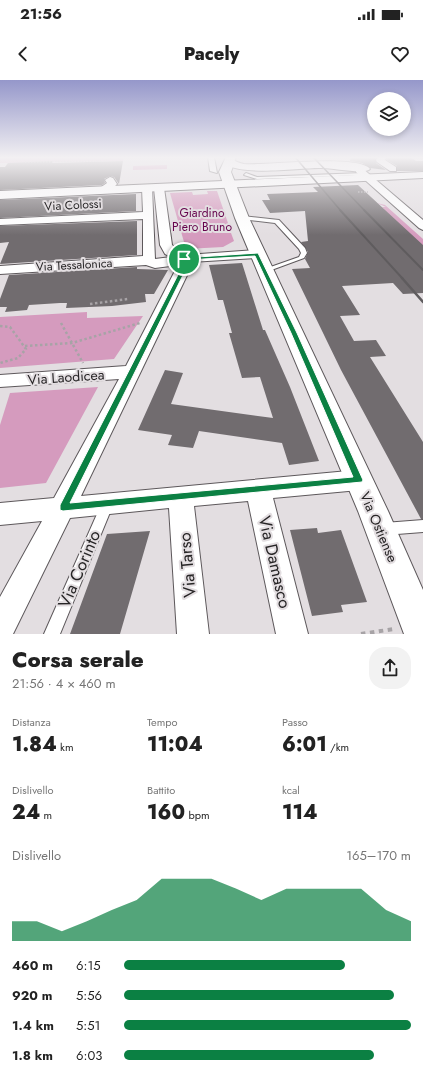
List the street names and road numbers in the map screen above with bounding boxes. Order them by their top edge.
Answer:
street label: Via Colossi [44,195,102,215]
street label: Via Tessalonica [35,254,113,276]
street label: Via Laodicea [27,364,105,390]
street label: Via Ostiense [355,489,403,565]
street label: Via Damasco [253,513,297,611]
street label: Via Corinto [52,526,106,612]
street label: Via Tarso [172,531,202,599]

